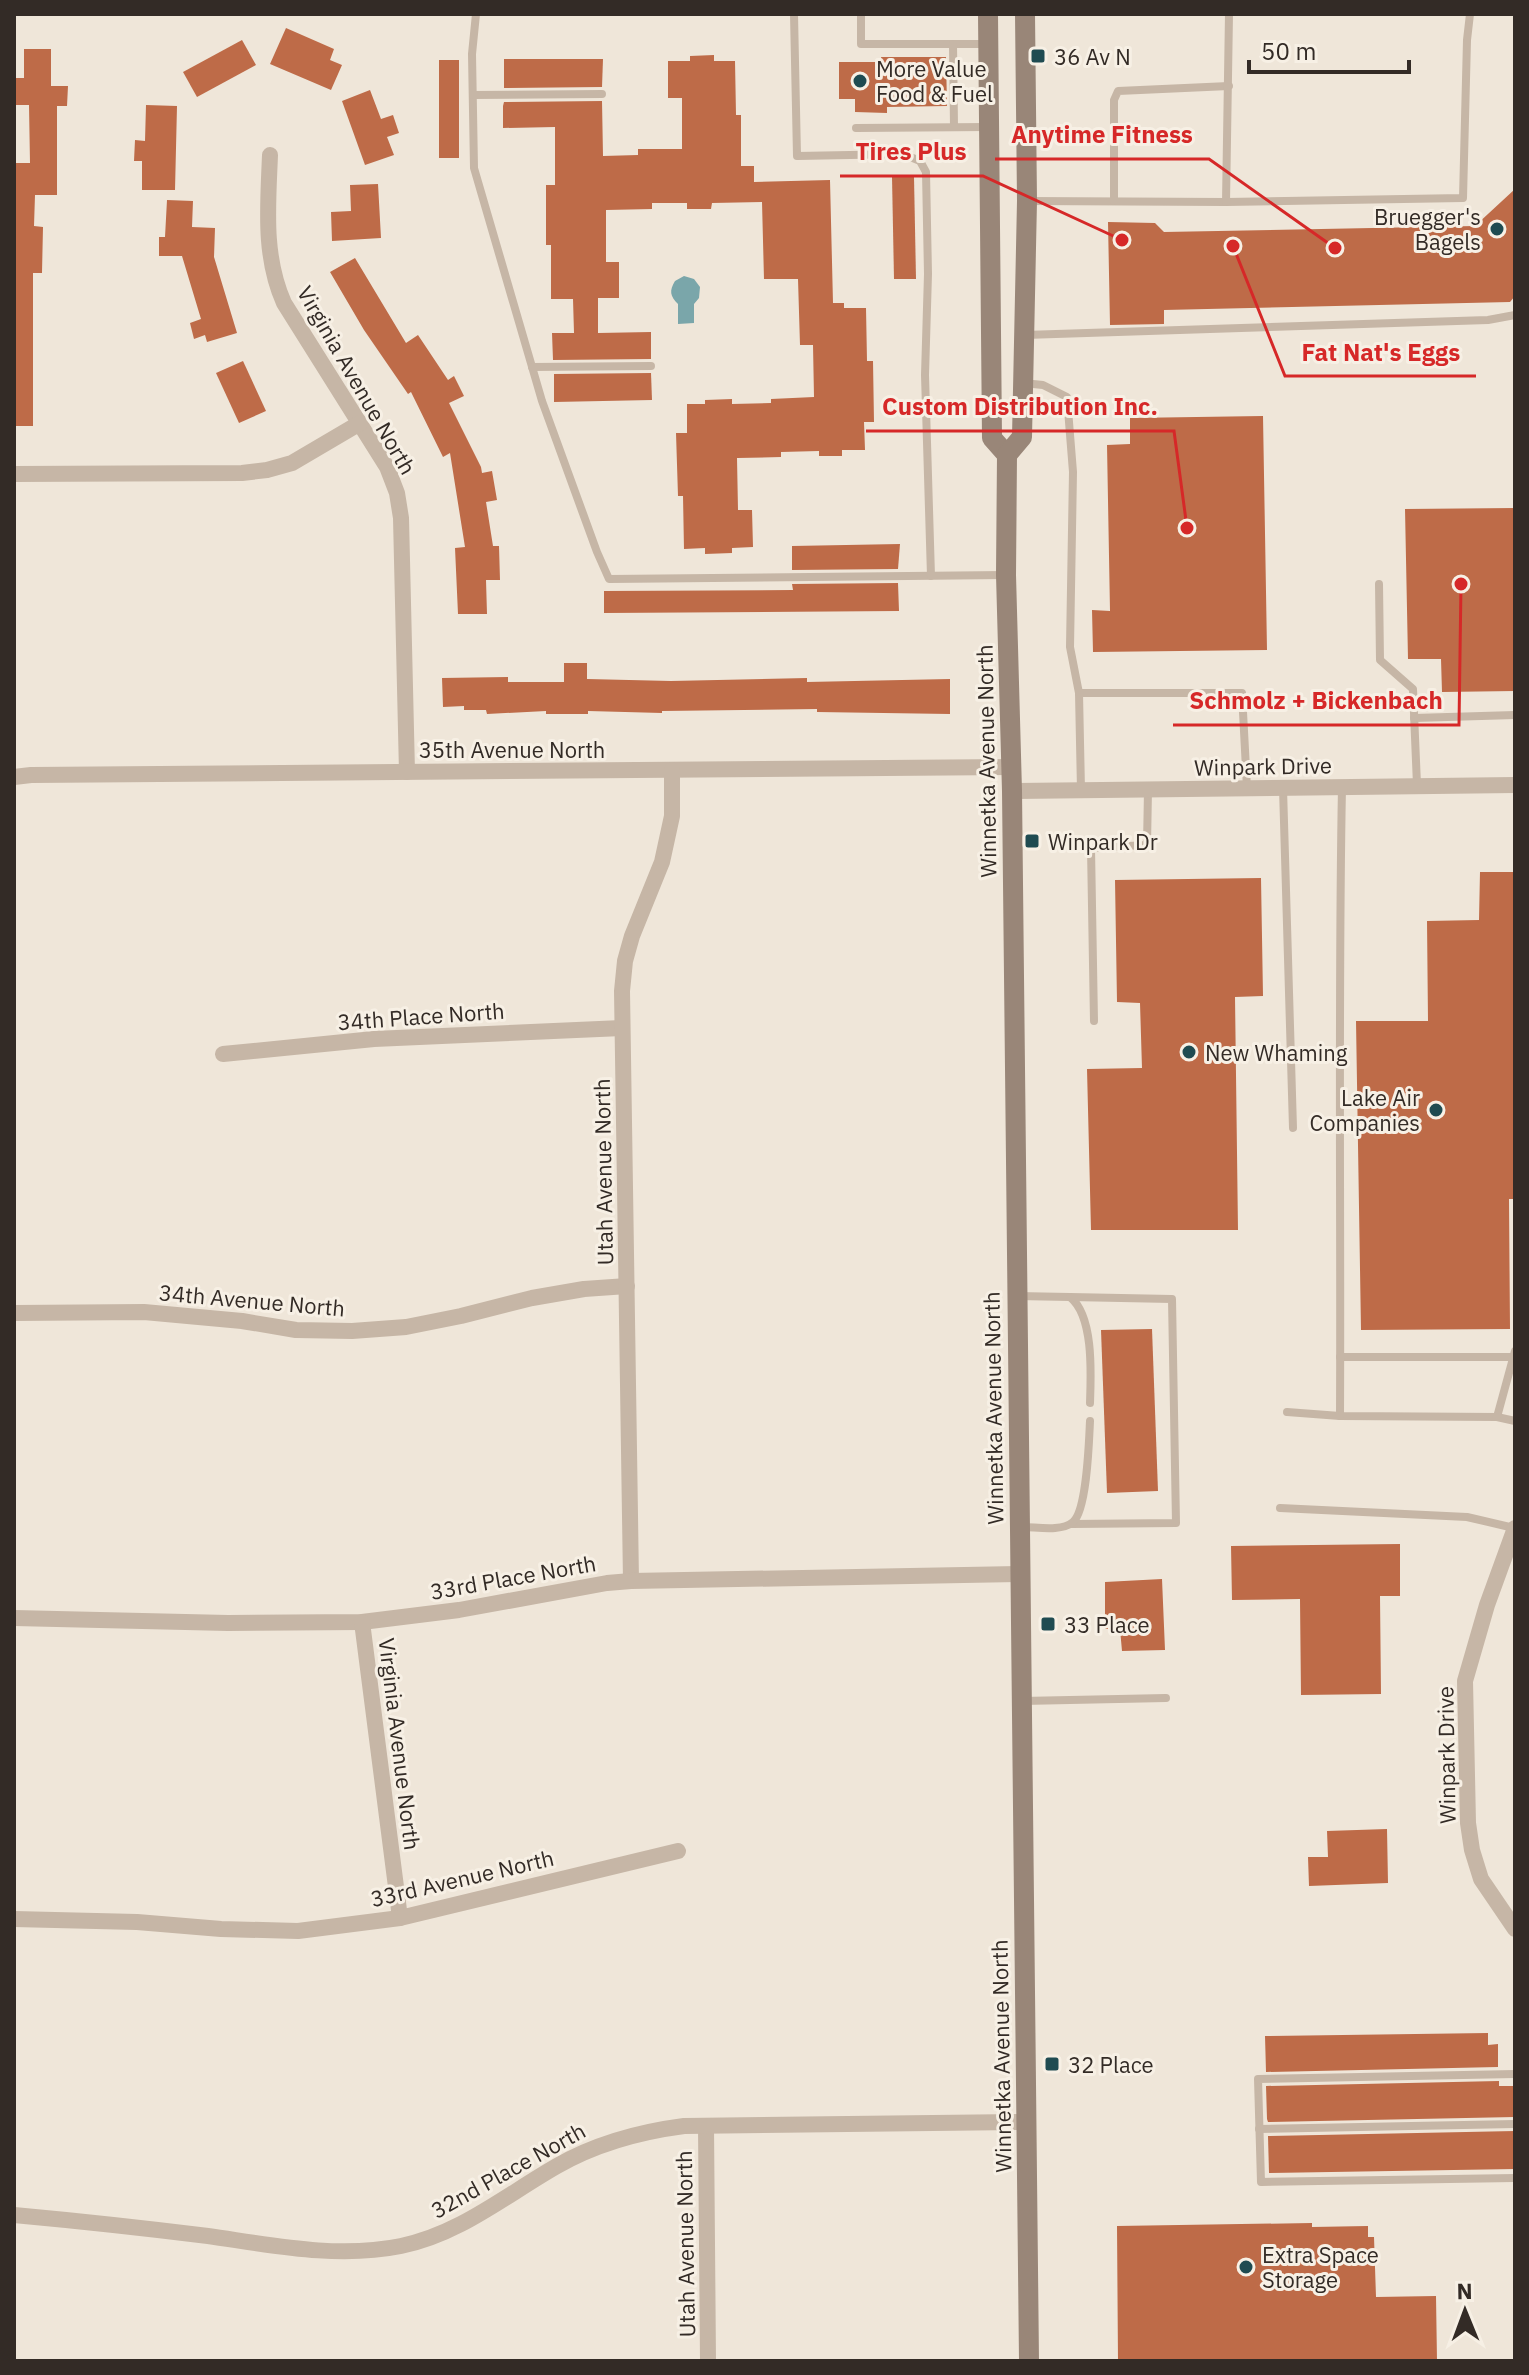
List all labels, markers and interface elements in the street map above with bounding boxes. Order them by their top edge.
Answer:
scale bar [1249,24,1409,74]
text: 50 m [1261,35,1316,67]
place label: 36 Av N [1054,42,1131,71]
marker: 36 Av N [1029,47,1047,65]
place label: More Value Food & Fuel [876,54,993,108]
marker: More Value Food & Fuel [851,72,869,90]
callout: Anytime Fitness [995,111,1209,159]
text: Anytime Fitness [1011,118,1193,150]
callout: Tires Plus [840,128,983,176]
text: Tires Plus [855,135,967,167]
place label: Bruegger's Bagels [1374,202,1481,256]
marker: Bruegger's Bagels [1488,220,1506,238]
street label: Virginia Avenue North [291,280,423,480]
callout: Fat Nat's Eggs [1285,328,1476,376]
text: Fat Nat's Eggs [1302,336,1460,368]
callout: Custom Distribution Inc. [866,383,1174,431]
text: Custom Distribution Inc. [882,390,1158,422]
street label: Winnetka Avenue North [969,644,1003,878]
callout: Schmolz + Bickenbach [1173,677,1459,725]
text: Schmolz + Bickenbach [1189,684,1443,716]
street label: 35th Avenue North [419,735,605,764]
street label: Winpark Drive [1194,750,1332,782]
place label: Winpark Dr [1048,827,1158,856]
marker: Winpark Dr [1023,832,1041,850]
street label: 34th Place North [337,996,505,1036]
place label: New Whaming [1205,1038,1348,1067]
marker: New Whaming [1180,1043,1198,1061]
street label: Utah Avenue North [587,1078,619,1266]
place label: Lake Air Companies [1310,1083,1420,1137]
marker: Lake Air Companies [1427,1101,1445,1119]
street label: 34th Avenue North [158,1277,346,1323]
street label: Winnetka Avenue North [976,1291,1010,1525]
street label: 33rd Place North [428,1548,598,1606]
place label: 33 Place [1064,1610,1150,1639]
marker: 33 Place [1039,1615,1057,1633]
street label: Virginia Avenue North [373,1636,427,1852]
street label: Winpark Drive [1430,1686,1462,1824]
street label: 33rd Avenue North [368,1843,556,1913]
street label: Winnetka Avenue North [984,1939,1018,2173]
place label: 32 Place [1068,2050,1154,2079]
marker: 32 Place [1043,2055,1061,2073]
street label: 32nd Place North [426,2116,590,2224]
street label: Utah Avenue North [669,2150,701,2338]
place label: Extra Space Storage [1262,2240,1379,2294]
marker: Extra Space Storage [1237,2258,1255,2276]
north arrow [1425,2271,1505,2351]
text: N [1456,2276,1473,2305]

